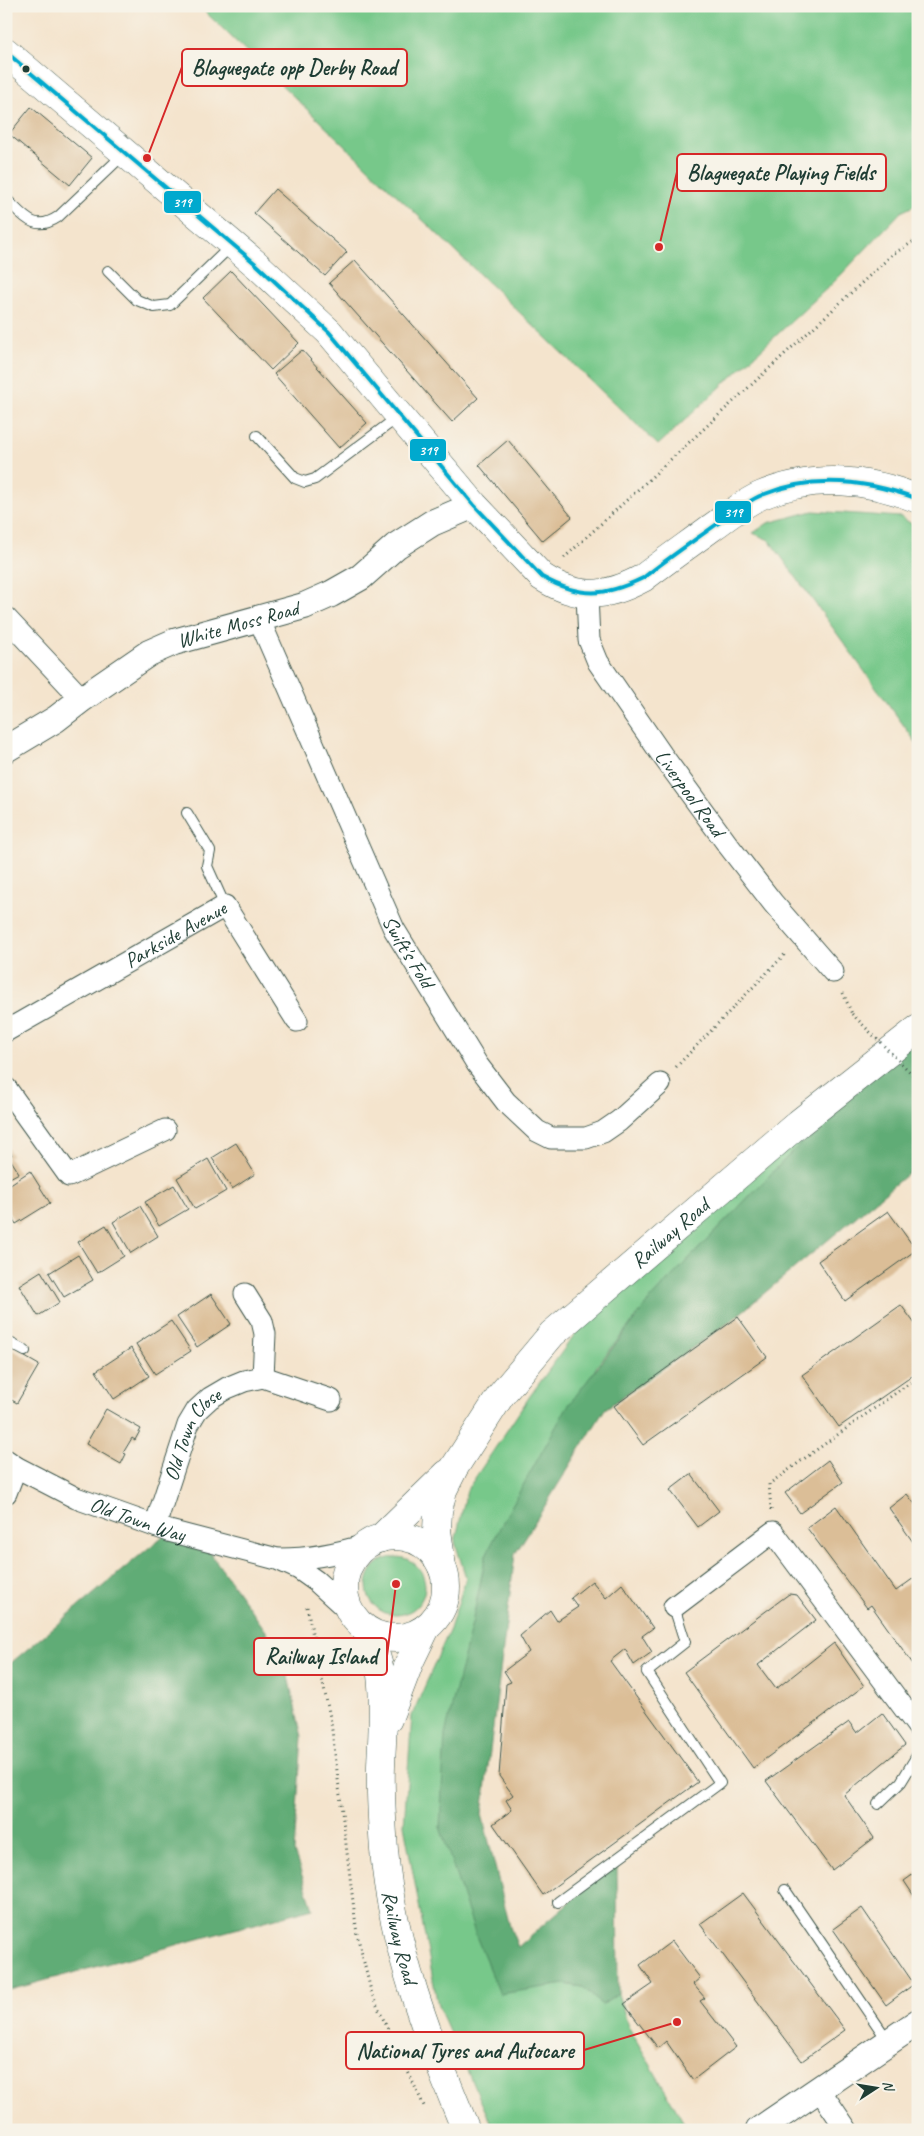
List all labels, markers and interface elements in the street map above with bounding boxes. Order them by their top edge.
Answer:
callout: Blaguegate opp Derby Road [182,49,407,86]
text: Blaguegate opp Derby Road [192,54,400,82]
unlabelled marker [21,64,31,74]
callout: Blaguegate Playing Fields [677,154,886,191]
text: Blaguegate Playing Fields [687,159,877,187]
line badge: 319 [163,190,202,214]
text: 319 [173,194,193,211]
line badge: 319 [409,438,447,462]
text: 319 [419,442,439,459]
line badge: 319 [714,500,752,524]
text: 319 [724,504,744,521]
street label: White Moss Road [174,594,305,653]
street label: Liverpool Road [649,745,733,845]
street label: Parkside Avenue [120,894,232,974]
street label: Swift's Fold [377,912,442,995]
street label: Railway Road [625,1190,717,1274]
street label: Old Town Close [158,1381,226,1484]
street label: Old Town Way [86,1491,190,1548]
callout: Railway Island [254,1638,387,1675]
text: Railway Island [265,1643,381,1671]
street label: Railway Road [376,1889,425,1991]
callout: National Tyres and Autocare [346,2032,584,2069]
text: National Tyres and Autocare [356,2037,576,2065]
north arrow [852,2064,902,2114]
text: N [879,2079,898,2094]

